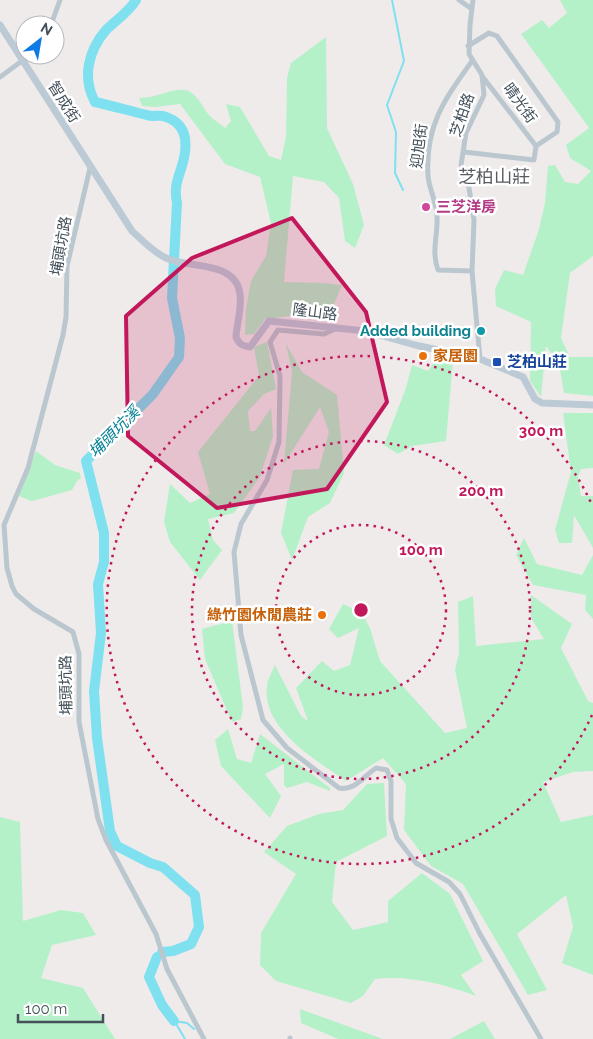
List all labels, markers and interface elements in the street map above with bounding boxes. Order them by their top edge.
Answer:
north arrow [15,15,65,65]
text: N [38,19,55,38]
street label: 智成街 [44,78,84,126]
street label: 晴光街 [499,80,541,126]
street label: 芝柏路 [446,91,478,139]
street label: 迎旭街 [407,123,431,169]
district label: 芝柏山莊 [458,166,530,187]
place label: 三芝洋房 [436,198,496,216]
marker: 三芝洋房 [420,201,432,213]
street label: 埔頭坑路 [47,215,75,277]
street label: 隆山路 [292,300,338,324]
place label: Added building [360,322,471,340]
marker: Added building [475,325,487,337]
place label: 家居園 [433,347,478,365]
marker: 家居園 [417,350,429,362]
place label: 芝柏山莊 [507,353,567,371]
marker: 芝柏山莊 [491,356,503,368]
water label: 埔頭坑溪 [85,401,145,461]
text: 300 m [519,422,563,440]
text: 200 m [459,482,503,500]
text: 100 m [399,541,443,559]
centre of rings [352,601,370,619]
place label: 綠竹園休閒農莊 [207,606,312,624]
marker: 綠竹園休閒農莊 [316,609,328,621]
street label: 埔頭坑路 [56,655,76,715]
scale bar [18,992,102,1024]
text: 100 m [25,1000,67,1018]

